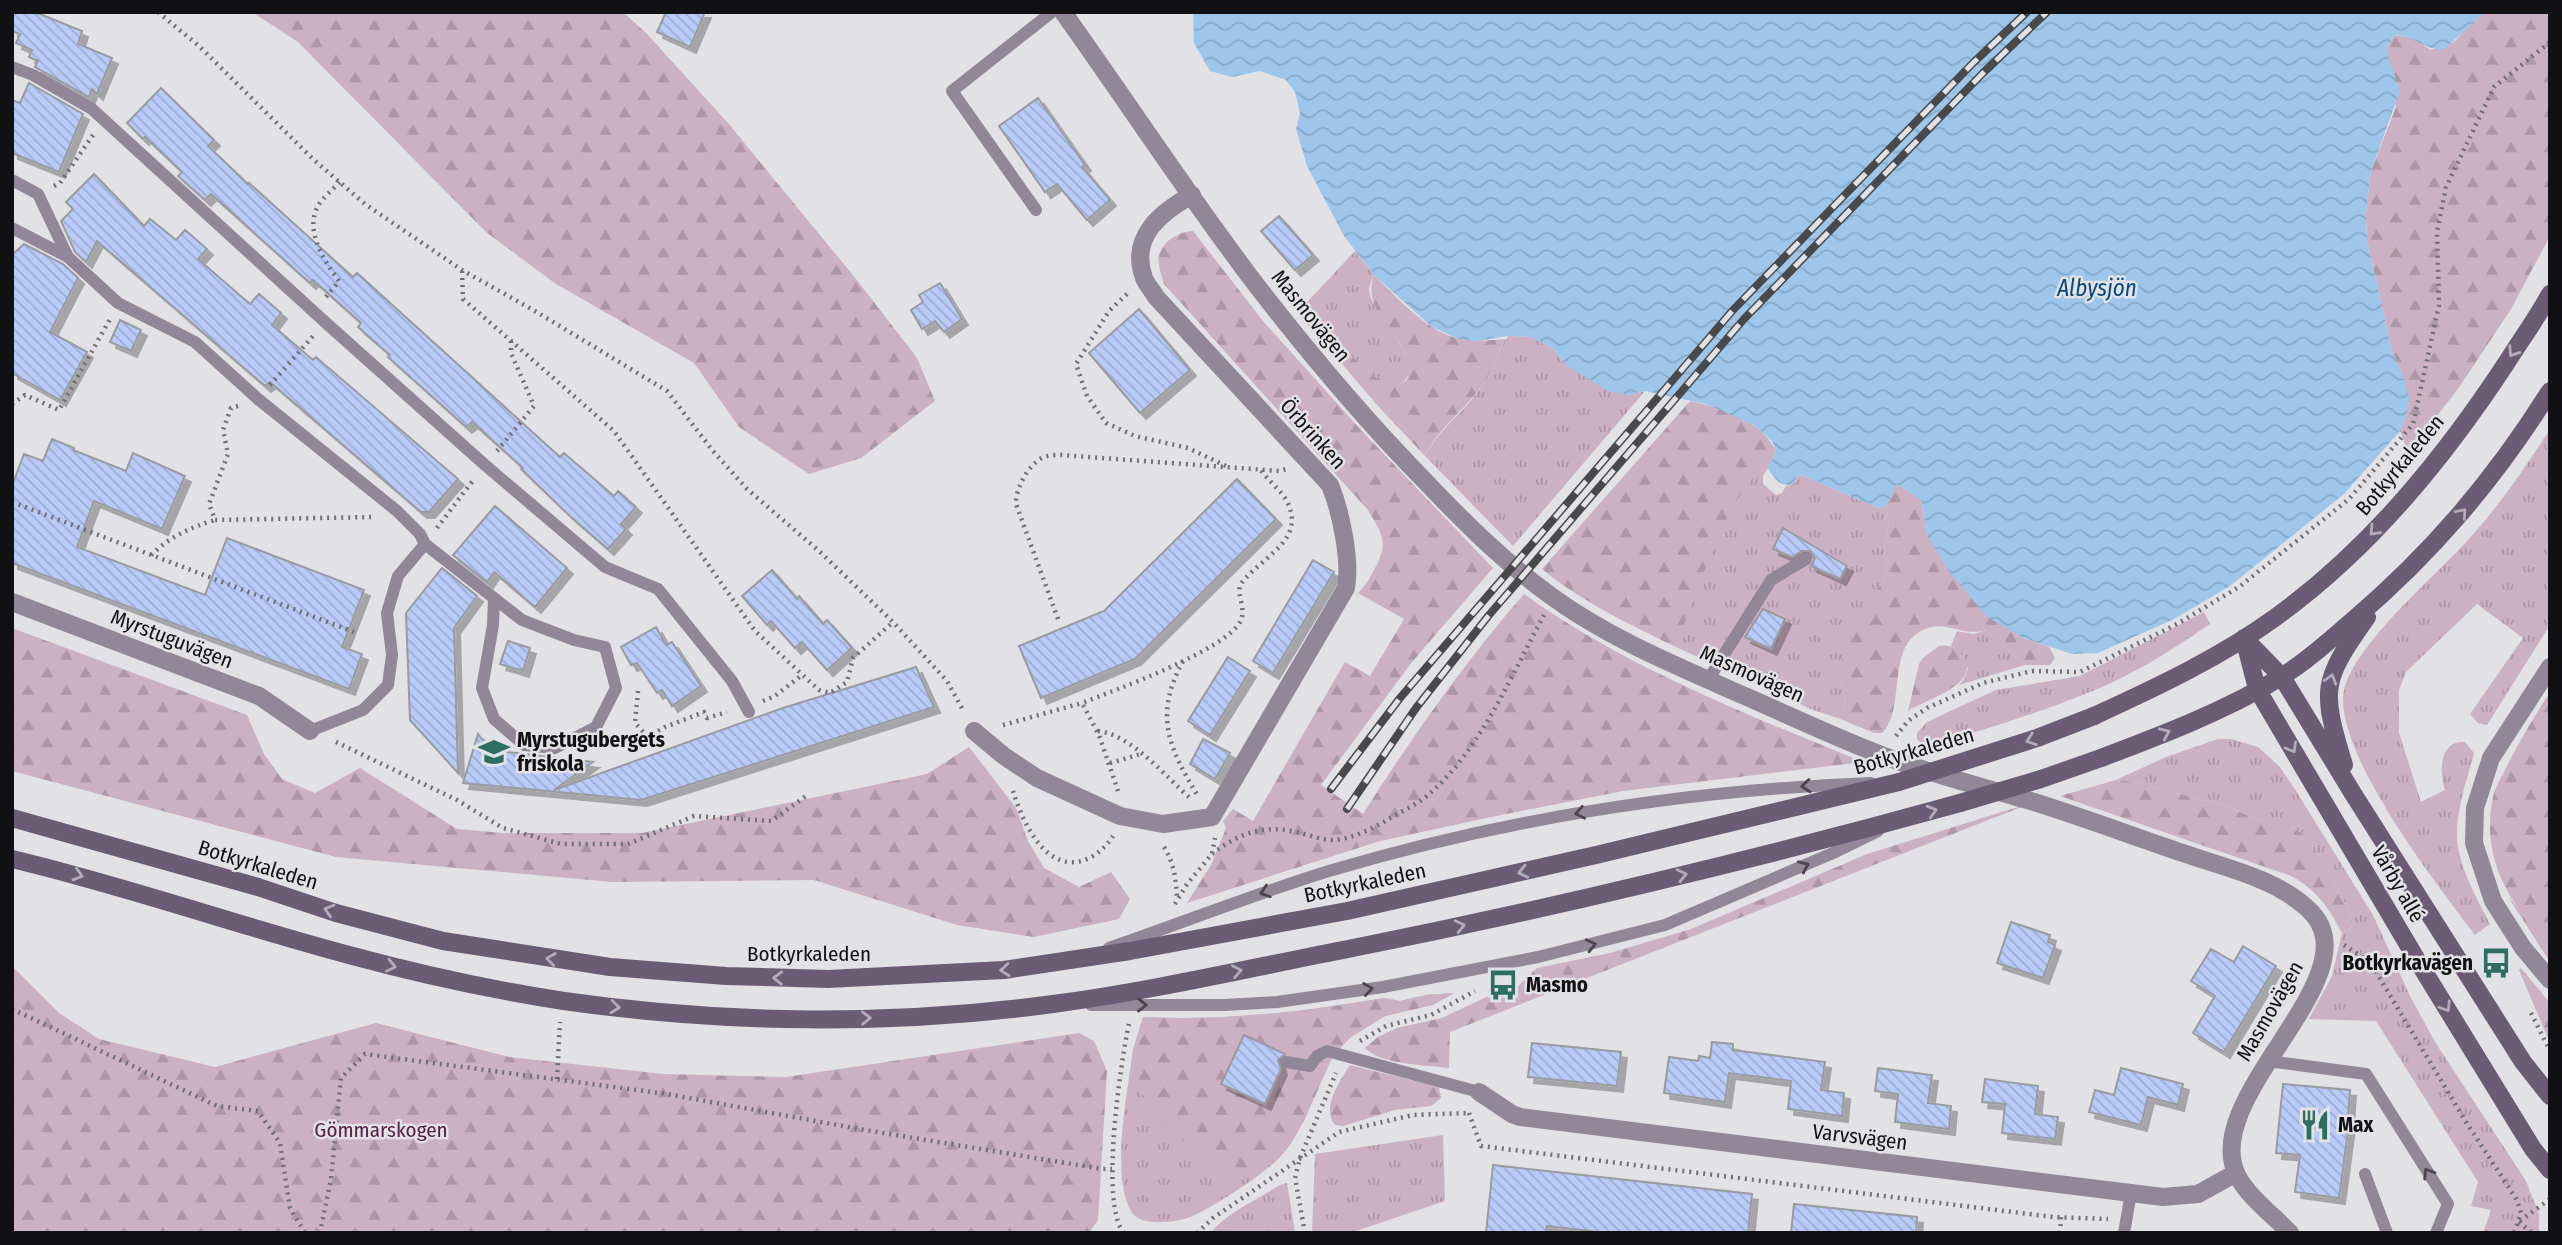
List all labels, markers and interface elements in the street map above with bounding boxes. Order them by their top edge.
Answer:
street label: Masmovägen [1266,265,1356,367]
water label: Albysjön [2056,274,2137,302]
one-way arrow [2509,344,2522,357]
street label: Örbrinken [1274,393,1352,475]
street label: Botkyrkaleden [2350,409,2450,521]
one-way arrow [2454,508,2466,521]
one-way arrow [2369,523,2382,536]
street label: Myrstuguvägen [107,604,237,674]
street label: Masmovägen [1696,639,1808,709]
one-way arrow [2323,673,2338,685]
street label: Botkyrkaleden [1851,721,1977,781]
place label: Myrstugubergets friskola [517,727,665,777]
one-way arrow [2157,727,2170,741]
one-way arrow [2025,732,2037,746]
school or university icon: Myrstugubergets friskola [477,735,511,769]
one-way arrow [2283,741,2296,754]
one-way arrow [1800,779,1812,794]
one-way arrow [1926,804,1938,819]
one-way arrow [1574,805,1586,820]
street label: Botkyrkaleden [195,834,321,896]
street label: Vårby allé [2366,841,2430,927]
street label: Botkyrkaleden [1302,857,1428,909]
one-way arrow [1797,860,1809,874]
one-way arrow [1517,863,1529,878]
one-way arrow [72,867,84,882]
one-way arrow [1675,869,1687,883]
one-way arrow [1259,883,1271,898]
one-way arrow [324,904,336,919]
one-way arrow [1454,920,1466,934]
one-way arrow [1585,939,1597,953]
street label: Botkyrkaleden [747,941,871,967]
bus stop icon: Botkyrkavägen [2479,946,2513,980]
place label: Botkyrkavägen [2342,950,2473,976]
one-way arrow [546,952,557,967]
street label: Masmovägen [2231,956,2309,1066]
one-way arrow [385,957,397,972]
one-way arrow [999,962,1010,977]
one-way arrow [1231,964,1243,979]
bus stop icon: Masmo [1486,968,1520,1002]
one-way arrow [772,970,783,986]
place label: Masmo [1526,972,1588,998]
one-way arrow [1362,982,1374,997]
one-way arrow [1137,997,1148,1013]
one-way arrow [609,999,620,1014]
one-way arrow [2437,999,2450,1012]
one-way arrow [861,1010,872,1025]
restaurant icon: Max [2298,1108,2332,1142]
place label: Max [2338,1112,2375,1138]
park label: Gömmarskogen [314,1117,448,1143]
street label: Varvsvägen [1811,1118,1909,1156]
one-way arrow [2424,1167,2437,1180]

